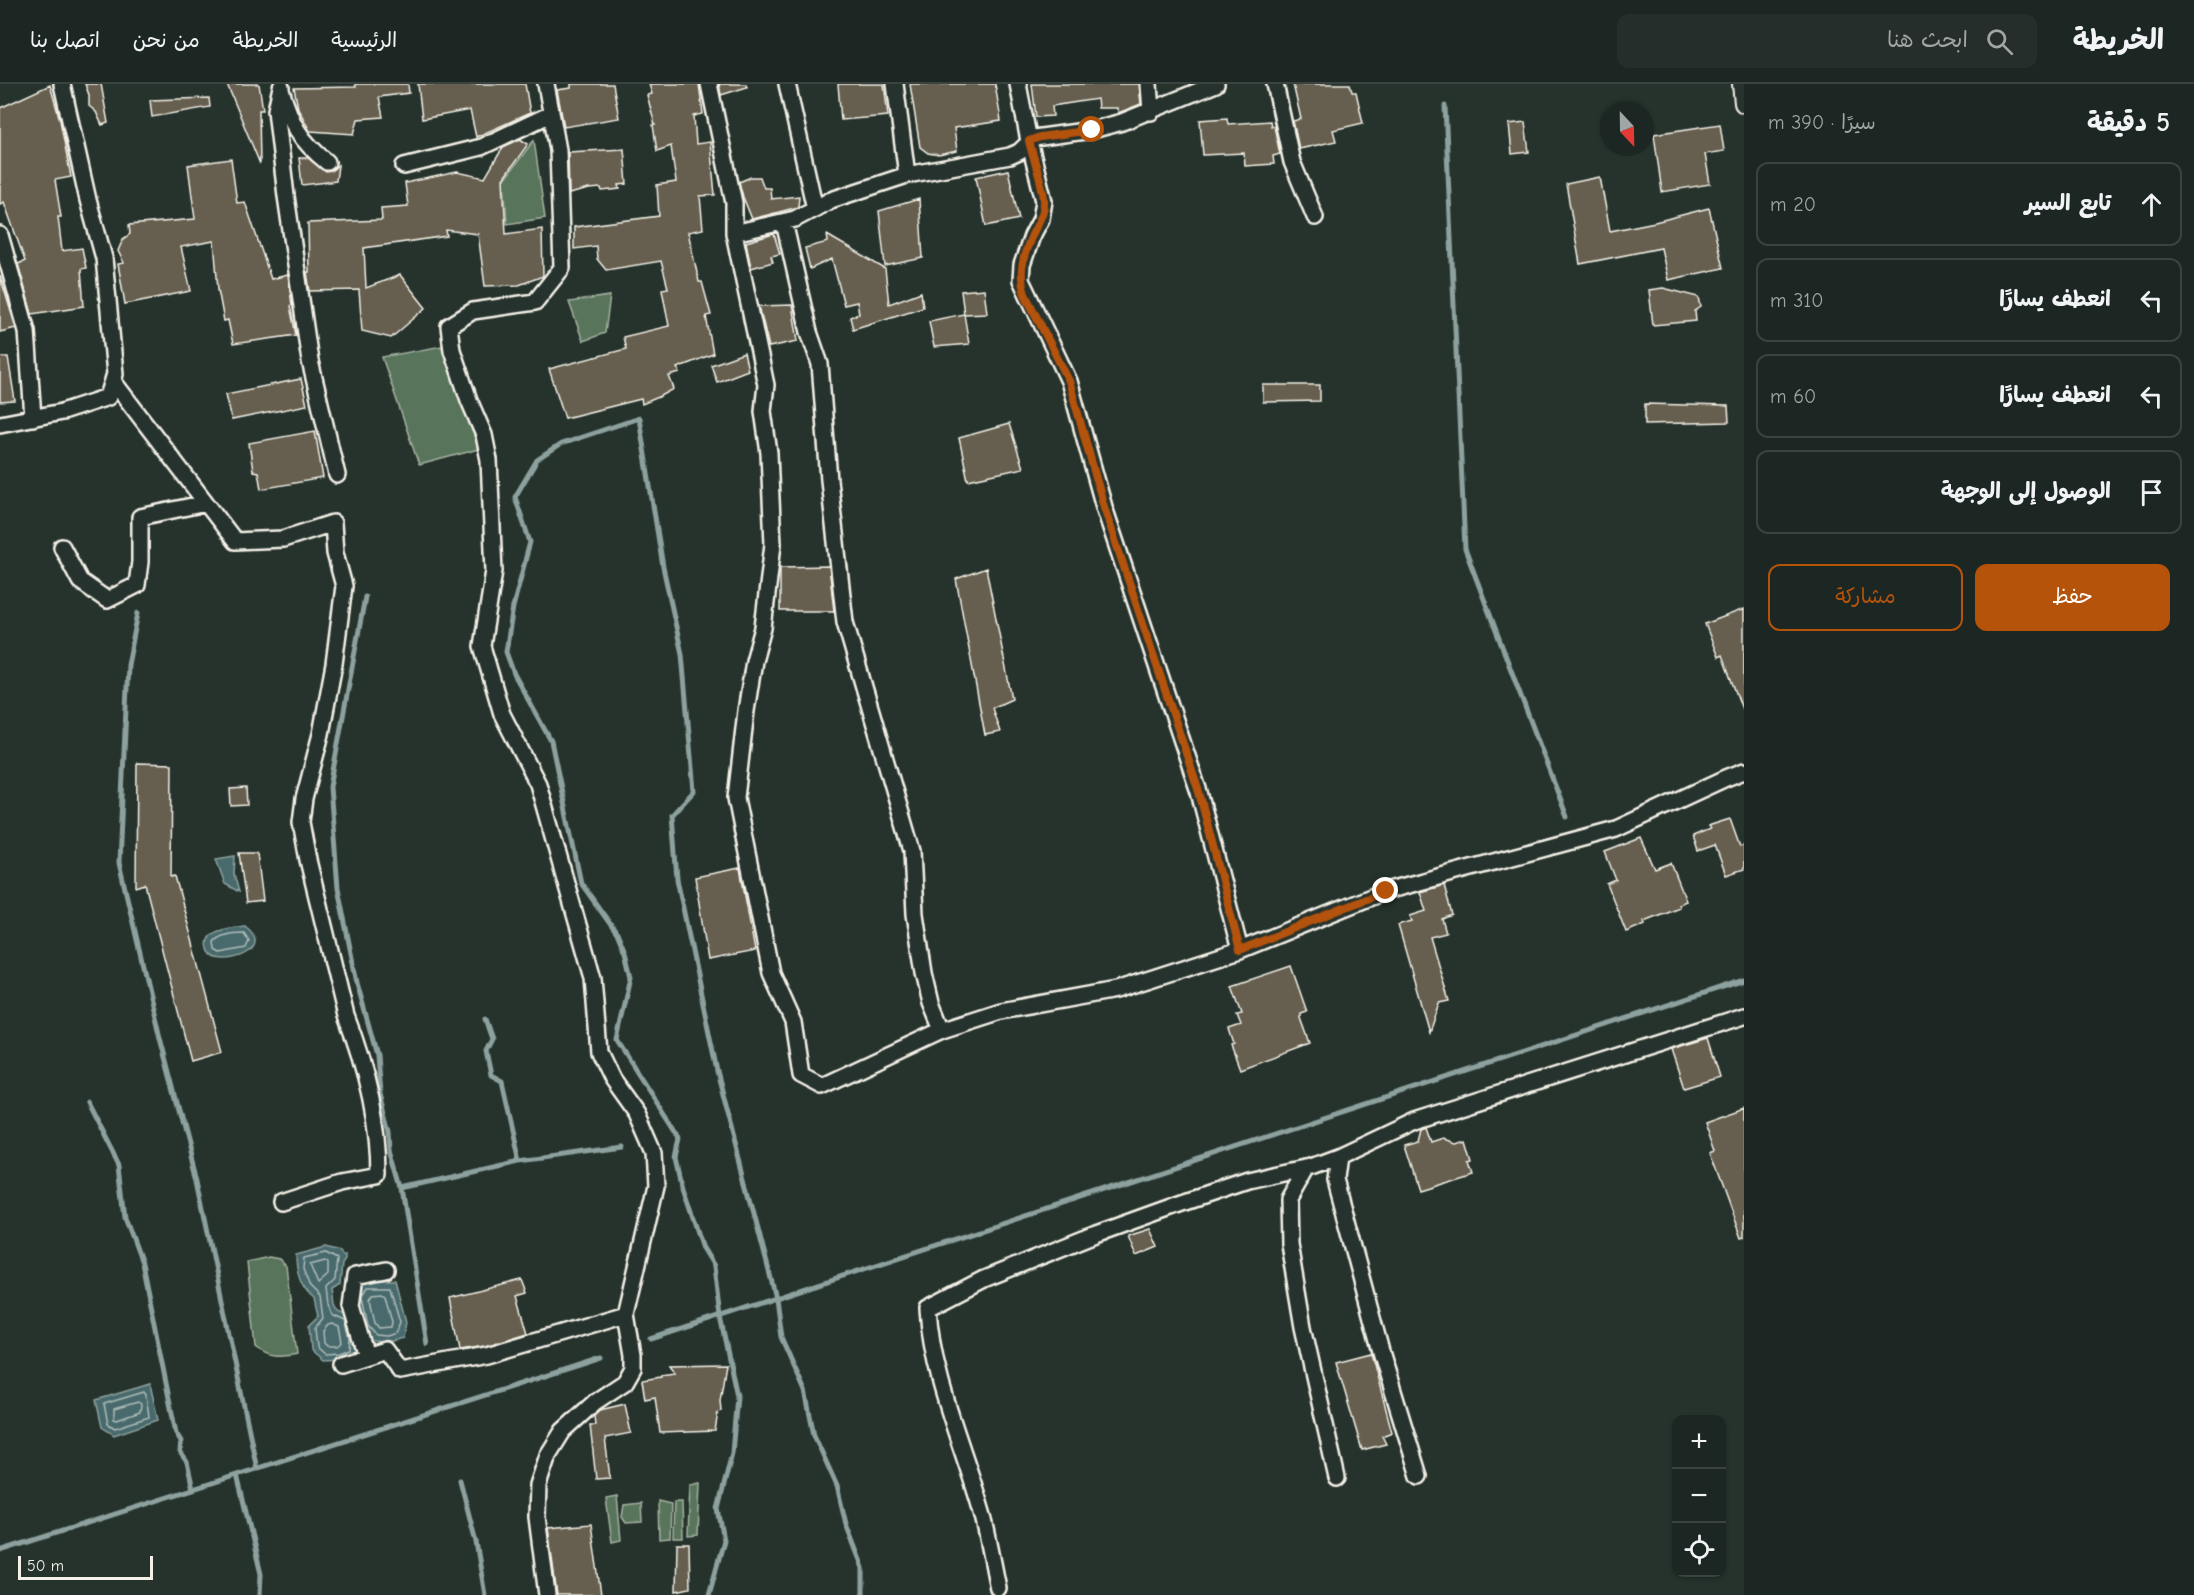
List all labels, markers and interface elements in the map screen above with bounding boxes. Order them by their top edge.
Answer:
search box [1617,14,2037,68]
text: الخريطة [2073,24,2164,56]
icon: search [1983,25,2016,58]
text: ابحث هنا [1887,27,1968,53]
text: اتصل بنا [30,28,100,52]
text: من نحن [133,28,200,52]
text: الخريطة [233,28,298,52]
text: الرئيسية [331,28,397,52]
north arrow [1600,102,1654,156]
text: 5 دقيقة [2087,108,2170,138]
text: سيرًا · 390 m [1768,111,1876,134]
route start [1078,116,1104,142]
icon: ahead [2135,188,2168,221]
text: تابع السير [2025,190,2111,216]
text: 20 m [1770,193,1816,216]
icon: left [2135,284,2168,317]
text: انعطف يسارًا [1999,286,2111,312]
text: 310 m [1770,289,1823,312]
icon: left [2135,380,2168,413]
text: انعطف يسارًا [1999,382,2111,408]
text: 60 m [1770,385,1816,408]
icon: arrive [2135,476,2168,509]
text: الوصول إلى الوجهة [1941,478,2111,504]
button: مشاركة [1768,564,1963,631]
button: حفظ [1975,564,2170,631]
route end [1372,877,1398,903]
map controls [1672,1415,1726,1577]
button: + [1672,1415,1726,1469]
button: − [1672,1469,1726,1523]
button: locate [1672,1523,1726,1577]
scale bar [18,1553,153,1580]
text: 50 m [27,1557,64,1575]

